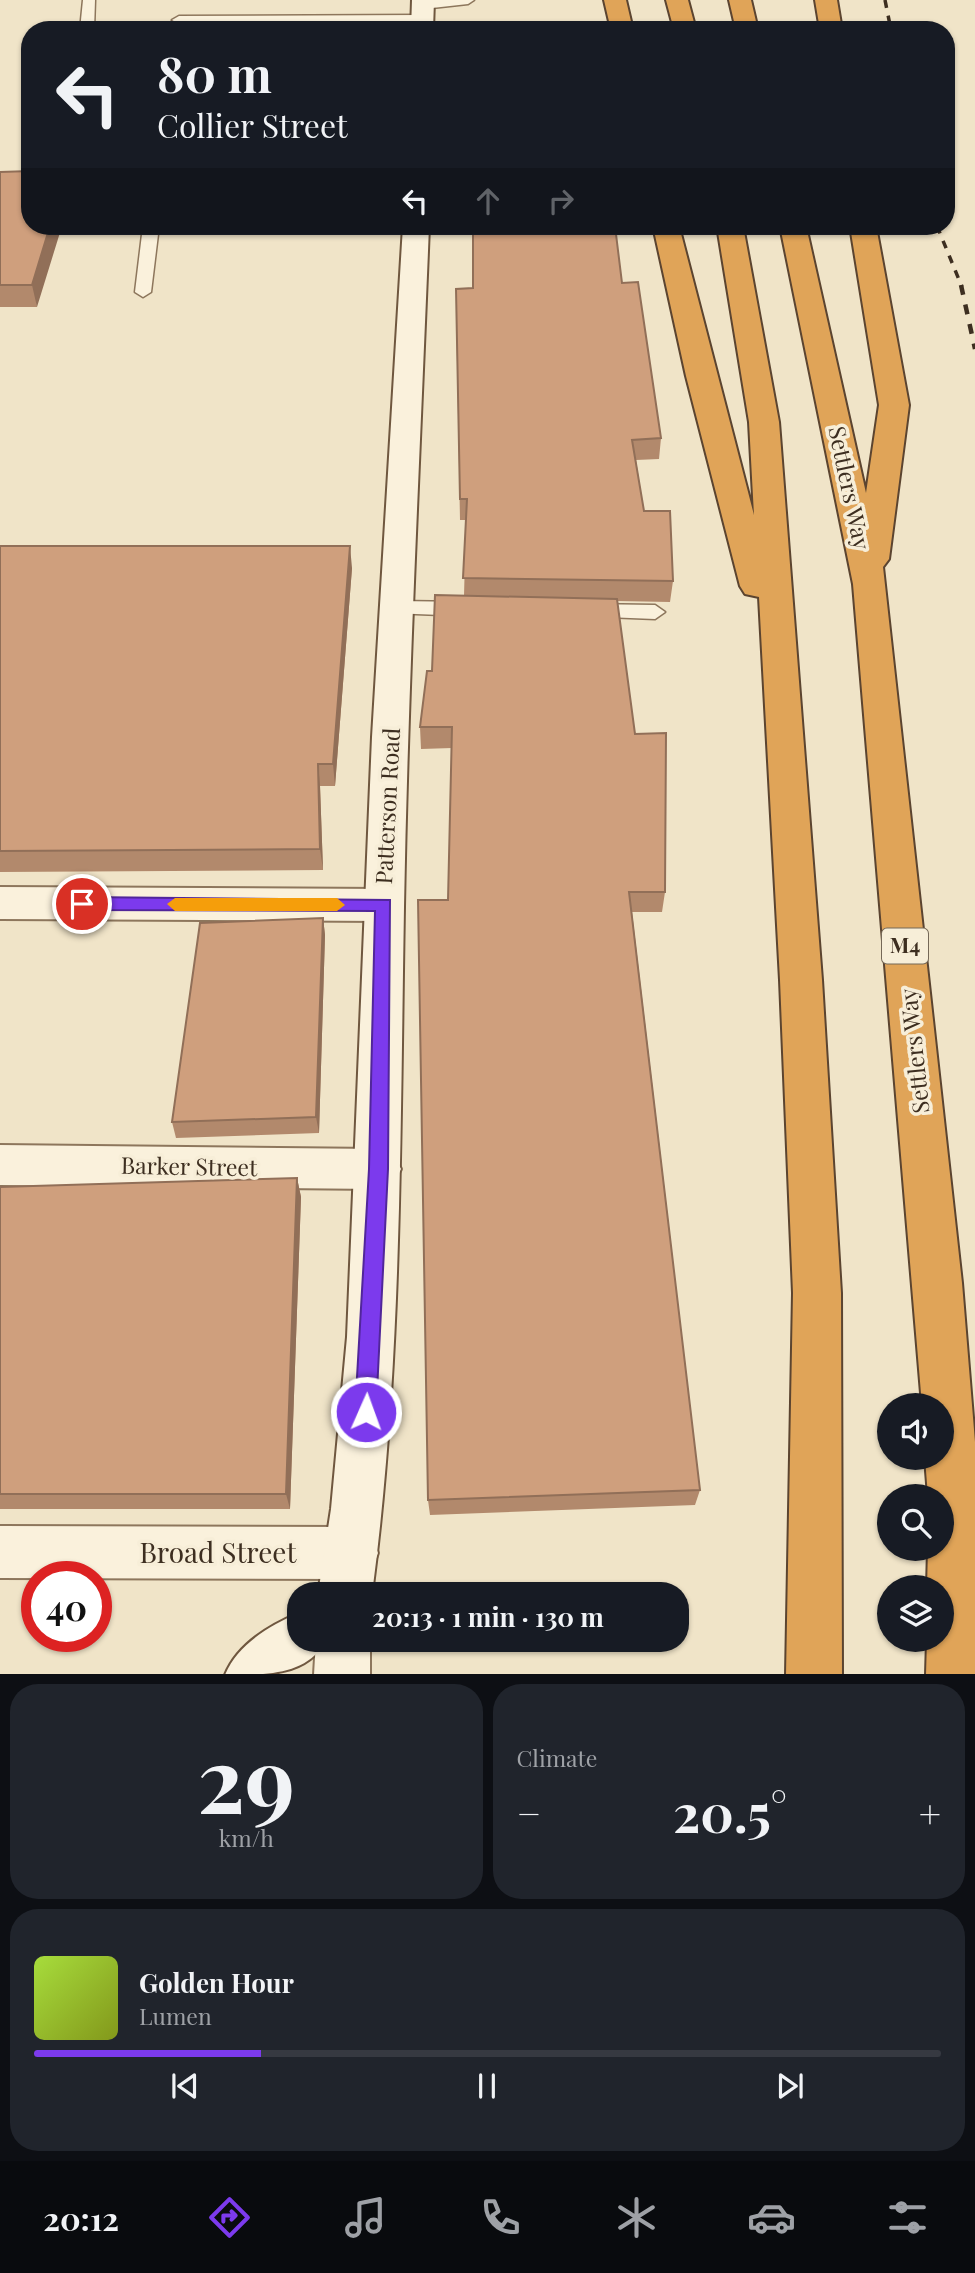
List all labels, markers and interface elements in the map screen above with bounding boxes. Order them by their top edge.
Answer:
text: 80 m [157,40,272,105]
icon: left [42,49,133,140]
text: Collier Street [157,103,348,146]
icon: left [396,182,434,220]
icon: ahead [469,182,507,220]
icon: right [542,182,580,220]
street label: Settlers Way [822,423,879,553]
street label: Patterson Road [367,727,406,885]
pin [52,874,112,934]
icon: arrive [63,885,101,923]
road number: M4 [882,928,928,964]
street label: Settlers Way [891,987,935,1115]
street label: Barker Street [121,1149,258,1182]
position arrow [329,1375,403,1449]
map controls [877,1393,954,1652]
button: sound [877,1393,954,1470]
button: search [877,1484,954,1561]
street label: Broad Street [140,1533,298,1570]
speed limit sign: 40 [21,1561,112,1652]
button: layers [877,1575,954,1652]
text: 20:13 · 1 min · 130 m [372,1599,604,1634]
text: 29 [197,1716,295,1837]
text: Climate [517,1742,597,1773]
text: 20.5° [673,1777,787,1846]
text: − [517,1787,541,1838]
text: + [919,1787,941,1838]
text: km/h [219,1822,274,1853]
text: Golden Hour [139,1965,294,2000]
text: Lumen [139,2000,212,2031]
icon: previous [166,2067,204,2105]
icon: pause [468,2067,506,2105]
icon: next [771,2067,809,2105]
icon: directions [205,2193,254,2242]
icon: music [341,2193,390,2242]
icon: phone [476,2193,525,2242]
icon: climate [612,2193,661,2242]
icon: car [747,2193,796,2242]
icon: filters [883,2193,932,2242]
text: 20:12 [43,2196,119,2239]

